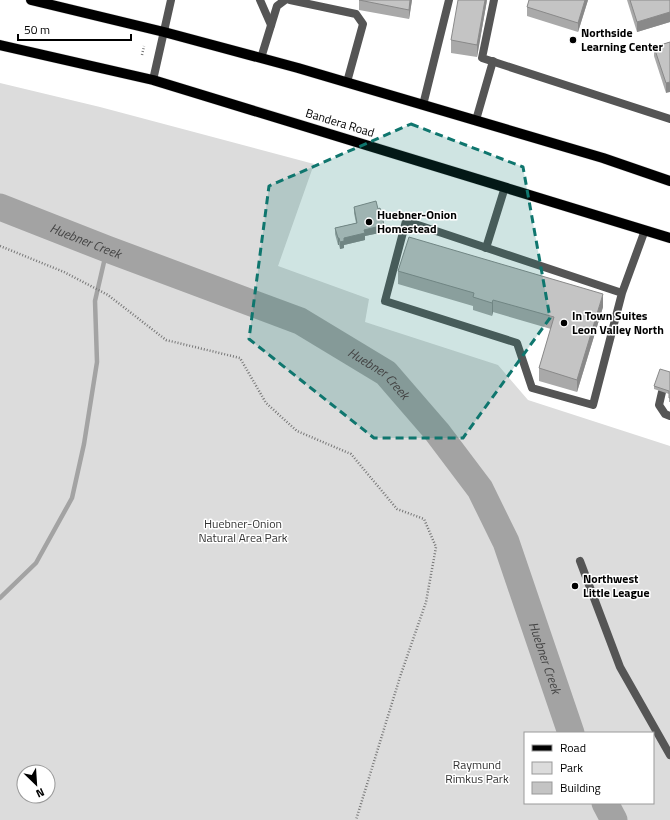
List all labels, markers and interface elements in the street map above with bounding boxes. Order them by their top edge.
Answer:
scale bar [18,16,131,42]
text: 50 m [24,20,50,39]
place label: Northside Learning Center [581,23,663,56]
marker: Northside Learning Center [568,35,578,45]
street label: Bandera Road [303,103,377,142]
place label: Huebner-Onion Homestead [377,205,457,238]
marker: Huebner-Onion Homestead [364,217,374,227]
water label: Huebner Creek [47,218,126,264]
place label: In Town Suites Leon Valley North [572,306,664,339]
marker: In Town Suites Leon Valley North [559,318,569,328]
water label: Huebner Creek [344,342,416,405]
park label: Huebner-Onion Natural Area Park [198,514,288,547]
place label: Northwest Little League [583,569,650,602]
marker: Northwest Little League [570,581,580,591]
water label: Huebner Creek [524,619,568,698]
legend [524,732,654,804]
text: Road [560,738,586,757]
park label: Raymund Rimkus Park [445,755,509,788]
text: Park [560,758,583,777]
north arrow [16,764,56,804]
text: Building [560,778,601,797]
text: N [33,784,47,802]

